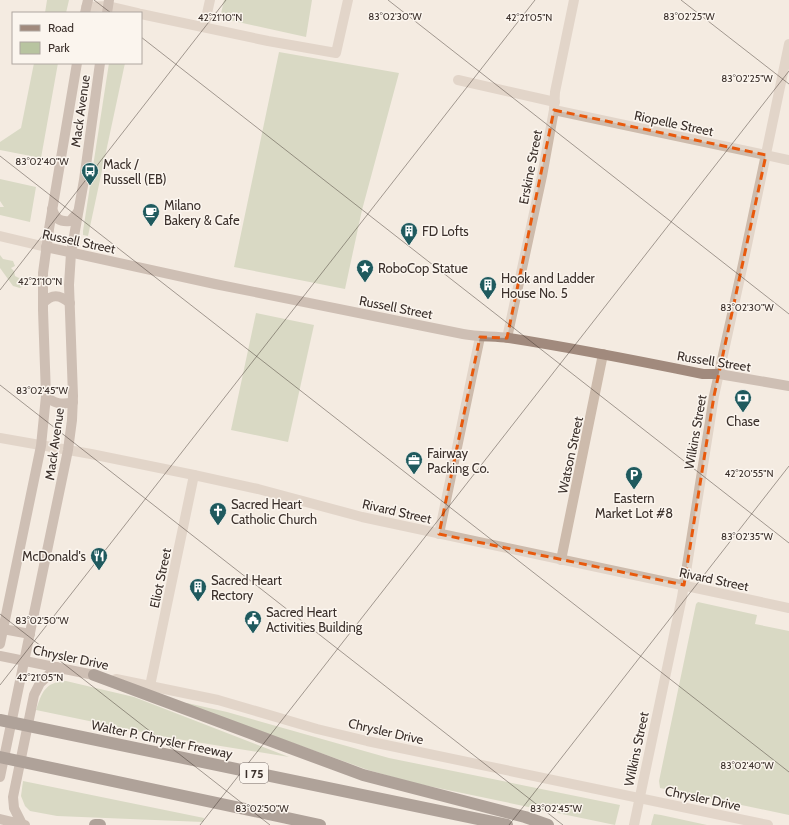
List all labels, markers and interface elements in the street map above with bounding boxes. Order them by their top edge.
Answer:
text: 83°02'30"W [368,10,422,23]
text: 83°02'25"W [663,10,715,23]
text: 42°21'10"N [198,11,242,24]
text: 42°21'05"N [506,11,552,24]
legend [12,12,142,64]
text: Road [48,20,74,35]
text: Park [48,40,70,55]
text: 83°02'25"W [721,72,773,85]
street label: Mack Avenue [67,74,93,148]
street label: Riopelle Street [633,107,716,139]
street label: Erskine Street [515,128,545,206]
text: 83°02'40"W [15,155,69,168]
place label: Mack / Russell (EB) [103,156,167,187]
bus stop icon: Mack / Russell (EB) [80,161,100,186]
place label: Milano Bakery & Cafe [164,197,240,228]
cafe icon: Milano Bakery & Cafe [141,202,161,227]
building icon: FD Lofts [399,221,419,246]
place label: FD Lofts [422,223,469,239]
street label: Russell Street [41,225,118,257]
place icon: RoboCop Statue [355,258,375,283]
place label: RoboCop Statue [378,260,468,276]
place label: Hook and Ladder House No. 5 [501,270,596,301]
text: 42°21'10"N [18,275,62,288]
building icon: Hook and Ladder House No. 5 [478,275,498,300]
street label: Russell Street [358,292,435,322]
text: 83°02'30"W [720,301,774,314]
street label: Russell Street [676,347,753,375]
text: 83°02'45"W [16,384,69,397]
bank icon: Chase [733,388,753,413]
street label: Wilkins Street [681,393,710,471]
street label: Mack Avenue [41,407,67,481]
place label: Chase [726,413,760,429]
street label: Watson Street [554,414,586,495]
place label: Fairway Packing Co. [427,445,490,476]
office icon: Fairway Packing Co. [404,450,424,475]
parking icon: Eastern Market Lot #8 [624,465,644,490]
text: 42°20'55"N [725,467,773,480]
place label: Eastern Market Lot #8 [595,490,673,521]
street label: Rivard Street [361,495,434,527]
place label: Sacred Heart Catholic Church [231,496,317,527]
church icon: Sacred Heart Catholic Church [208,501,228,526]
text: 83°02'35"W [721,530,773,543]
restaurant icon: McDonald's [89,546,109,571]
street label: Eliot Street [146,546,174,609]
place label: McDonald's [22,548,87,564]
street label: Rivard Street [678,564,751,594]
place label: Sacred Heart Rectory [211,572,282,603]
building icon: Sacred Heart Rectory [188,577,208,602]
place label: Sacred Heart Activities Building [266,604,363,635]
public building icon: Sacred Heart Activities Building [243,609,263,634]
text: 83°02'50"W [15,614,69,627]
street label: Chrysler Drive [32,641,111,673]
text: 42°21'05"N [17,671,63,684]
street label: Wilkins Street [620,710,652,788]
street label: Chrysler Drive [347,715,426,748]
street label: Walter P. Chrysler Freeway [90,716,235,762]
text: 83°02'40"W [720,759,774,772]
road number: I 75 [240,763,268,783]
street label: Chrysler Drive [664,782,743,814]
text: 83°02'50"W [235,802,289,815]
text: 83°02'45"W [530,802,583,815]

